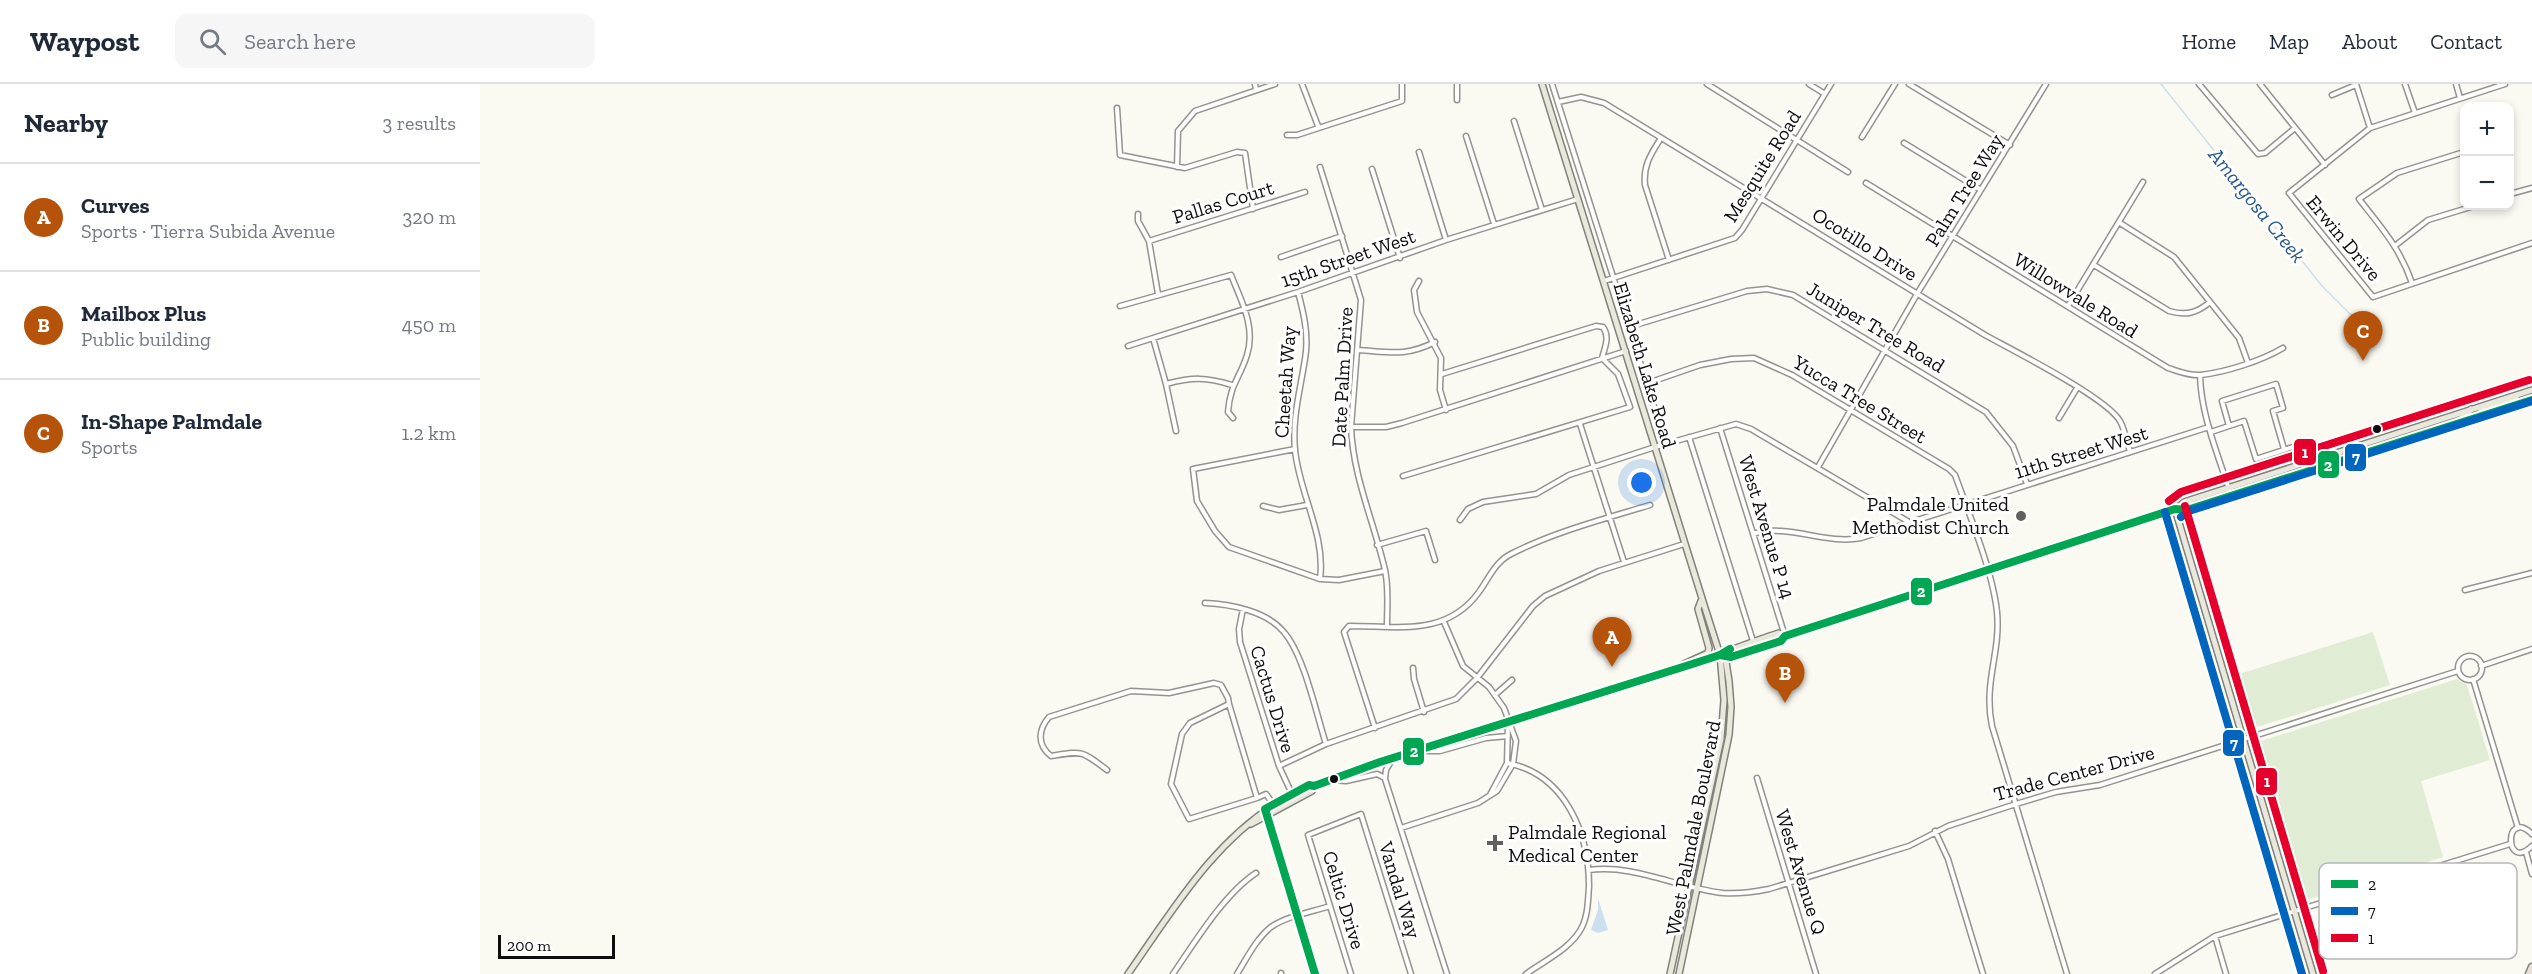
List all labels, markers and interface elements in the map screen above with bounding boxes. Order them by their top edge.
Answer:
search box [175,14,595,68]
text: Waypost [30,25,139,58]
icon: search [196,25,229,58]
text: Search here [244,28,356,55]
text: Home [2182,29,2236,54]
text: Map [2269,29,2309,54]
text: About [2342,29,2397,54]
text: Contact [2430,29,2502,54]
map controls [2460,102,2514,210]
button: + [2460,102,2514,156]
street label: Mesquite Road [1718,106,1806,226]
text: Nearby [24,107,108,139]
text: 3 results [382,111,456,135]
street label: Palm Tree Way [1920,129,2009,251]
water label: Amargosa Creek [2203,142,2311,267]
button: − [2460,156,2514,210]
street label: Pallas Court [1169,175,1277,229]
street label: Erwin Drive [2301,190,2387,286]
text: Curves [81,192,150,219]
street label: Ocotillo Drive [1808,202,1922,286]
text: A [37,205,50,229]
text: 320 m [403,205,456,229]
text: Sports · Tierra Subida Avenue [81,219,335,243]
street label: 15th Street West [1278,224,1419,292]
street label: Willowvale Road [2009,247,2143,343]
street label: Juniper Tree Road [1803,276,1949,378]
street label: Elizabeth Lake Road [1608,279,1682,451]
text: Mailbox Plus [81,300,206,327]
street label: Date Palm Drive [1326,306,1358,448]
pin: C [2344,312,2382,361]
text: B [37,313,50,337]
text: 450 m [402,313,456,337]
street label: Cheetah Way [1269,324,1301,439]
text: Public building [81,327,211,351]
street label: Yucca Tree Street [1788,349,1932,449]
text: In-Shape Palmdale [81,408,262,435]
street label: 11th Street West [2011,420,2151,484]
text: C [37,421,50,445]
text: 1.2 km [402,421,456,445]
unlabelled marker [2371,423,2383,435]
text: Sports [81,435,138,459]
line badge: 1 [2293,438,2317,466]
text: 1 [2302,443,2309,462]
line badge: 7 [2344,443,2367,472]
text: 7 [2352,448,2360,467]
line badge: 2 [2317,450,2340,479]
street label: West Avenue P 14 [1734,452,1800,602]
text: 2 [2324,456,2333,475]
your location [1627,468,1656,497]
place label: Palmdale United Methodist Church [1852,492,2010,539]
marker: Palmdale United Methodist Church [2014,509,2028,523]
line badge: 2 [1910,577,1933,606]
text: 2 [1917,582,1926,601]
pin: A [1592,618,1632,667]
street label: Cactus Drive [1245,642,1301,756]
pin: B [1766,654,1804,703]
street label: West Palmdale Boulevard [1660,718,1726,938]
line badge: 7 [2222,729,2245,757]
text: 7 [2230,734,2238,753]
line badge: 2 [1402,737,1425,766]
street label: Trade Center Drive [1991,740,2157,806]
text: 2 [1410,742,1419,761]
line badge: 1 [2255,767,2278,796]
text: 1 [2264,772,2271,791]
unlabelled marker [1328,773,1340,785]
street label: West Avenue Q [1771,806,1831,938]
place label: Palmdale Regional Medical Center [1508,820,1666,867]
marker: Palmdale Regional Medical Center [1486,834,1504,852]
street label: Vandal Way [1374,838,1426,942]
street label: Celtic Drive [1318,848,1370,952]
legend [2319,863,2517,959]
text: 2 [2368,875,2376,894]
text: 7 [2368,902,2376,921]
text: 1 [2368,929,2374,948]
scale bar [498,932,615,960]
text: 200 m [507,936,551,955]

